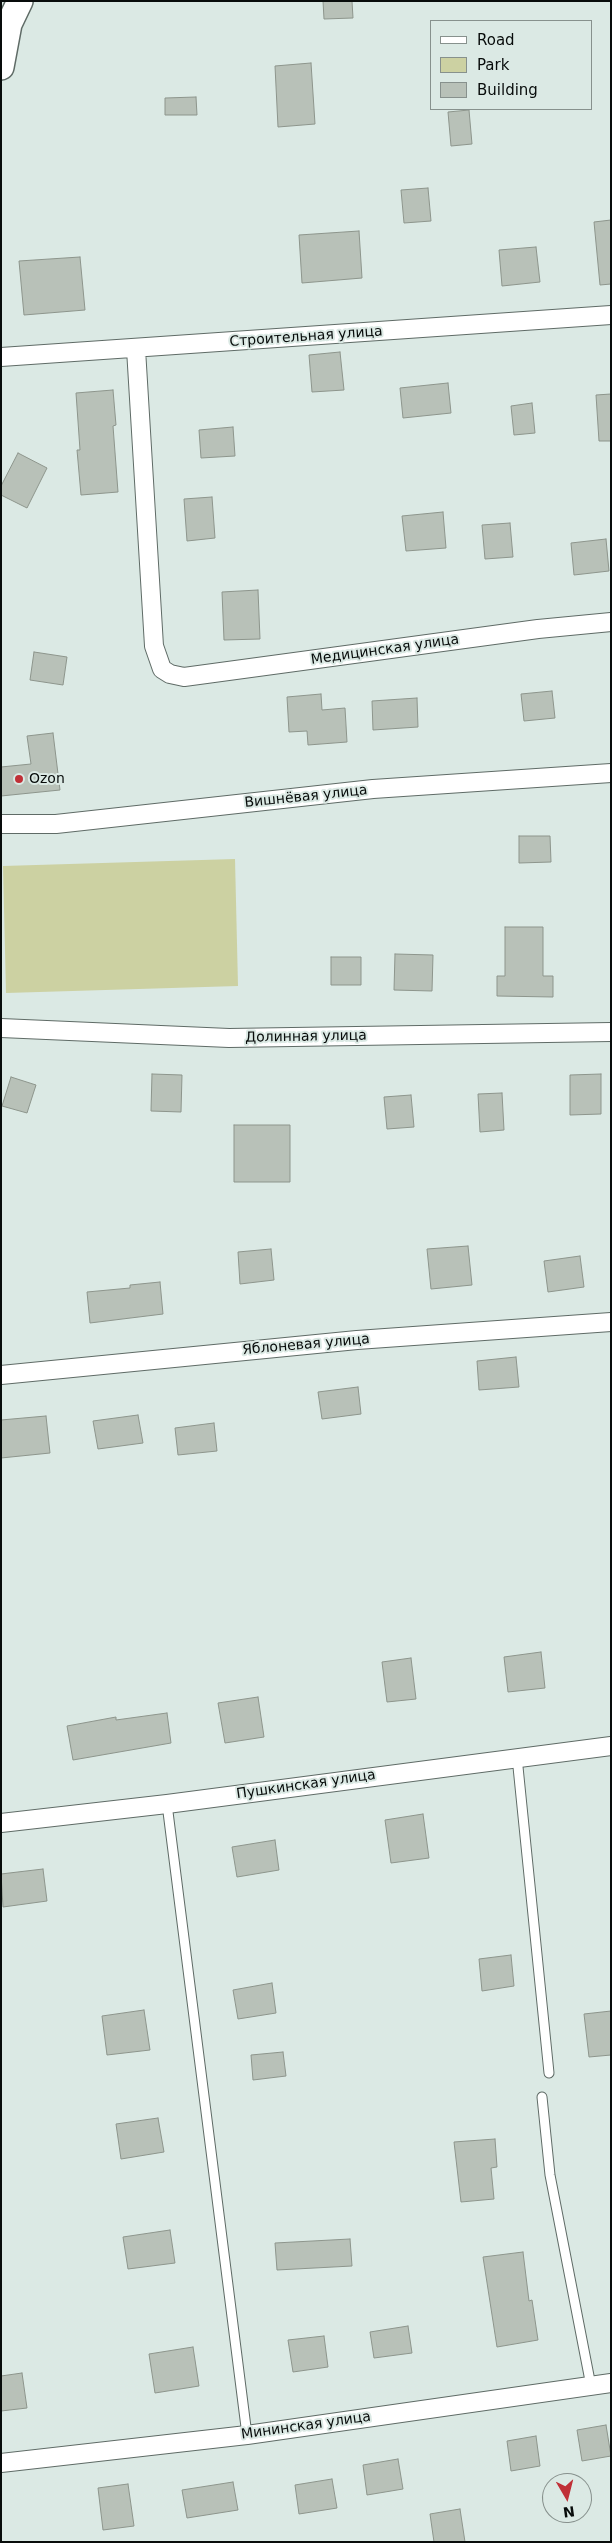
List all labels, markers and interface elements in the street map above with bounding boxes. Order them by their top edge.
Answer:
legend [430,20,592,110]
text: Road [477,31,515,49]
text: Park [477,56,509,74]
text: Building [477,81,538,99]
street label: Строительная улица [229,323,383,351]
street label: Медицинская улица [310,631,460,669]
place label: Ozon [29,771,65,787]
marker: Ozon [13,773,25,785]
street label: Вишнёвая улица [244,782,368,812]
street label: Долинная улица [245,1028,367,1046]
street label: Яблоневая улица [242,1331,370,1359]
street label: Пушкинская улица [235,1767,377,1803]
street label: Мининская улица [240,2409,372,2443]
north arrow [542,2473,592,2523]
text: N [562,2503,576,2521]

